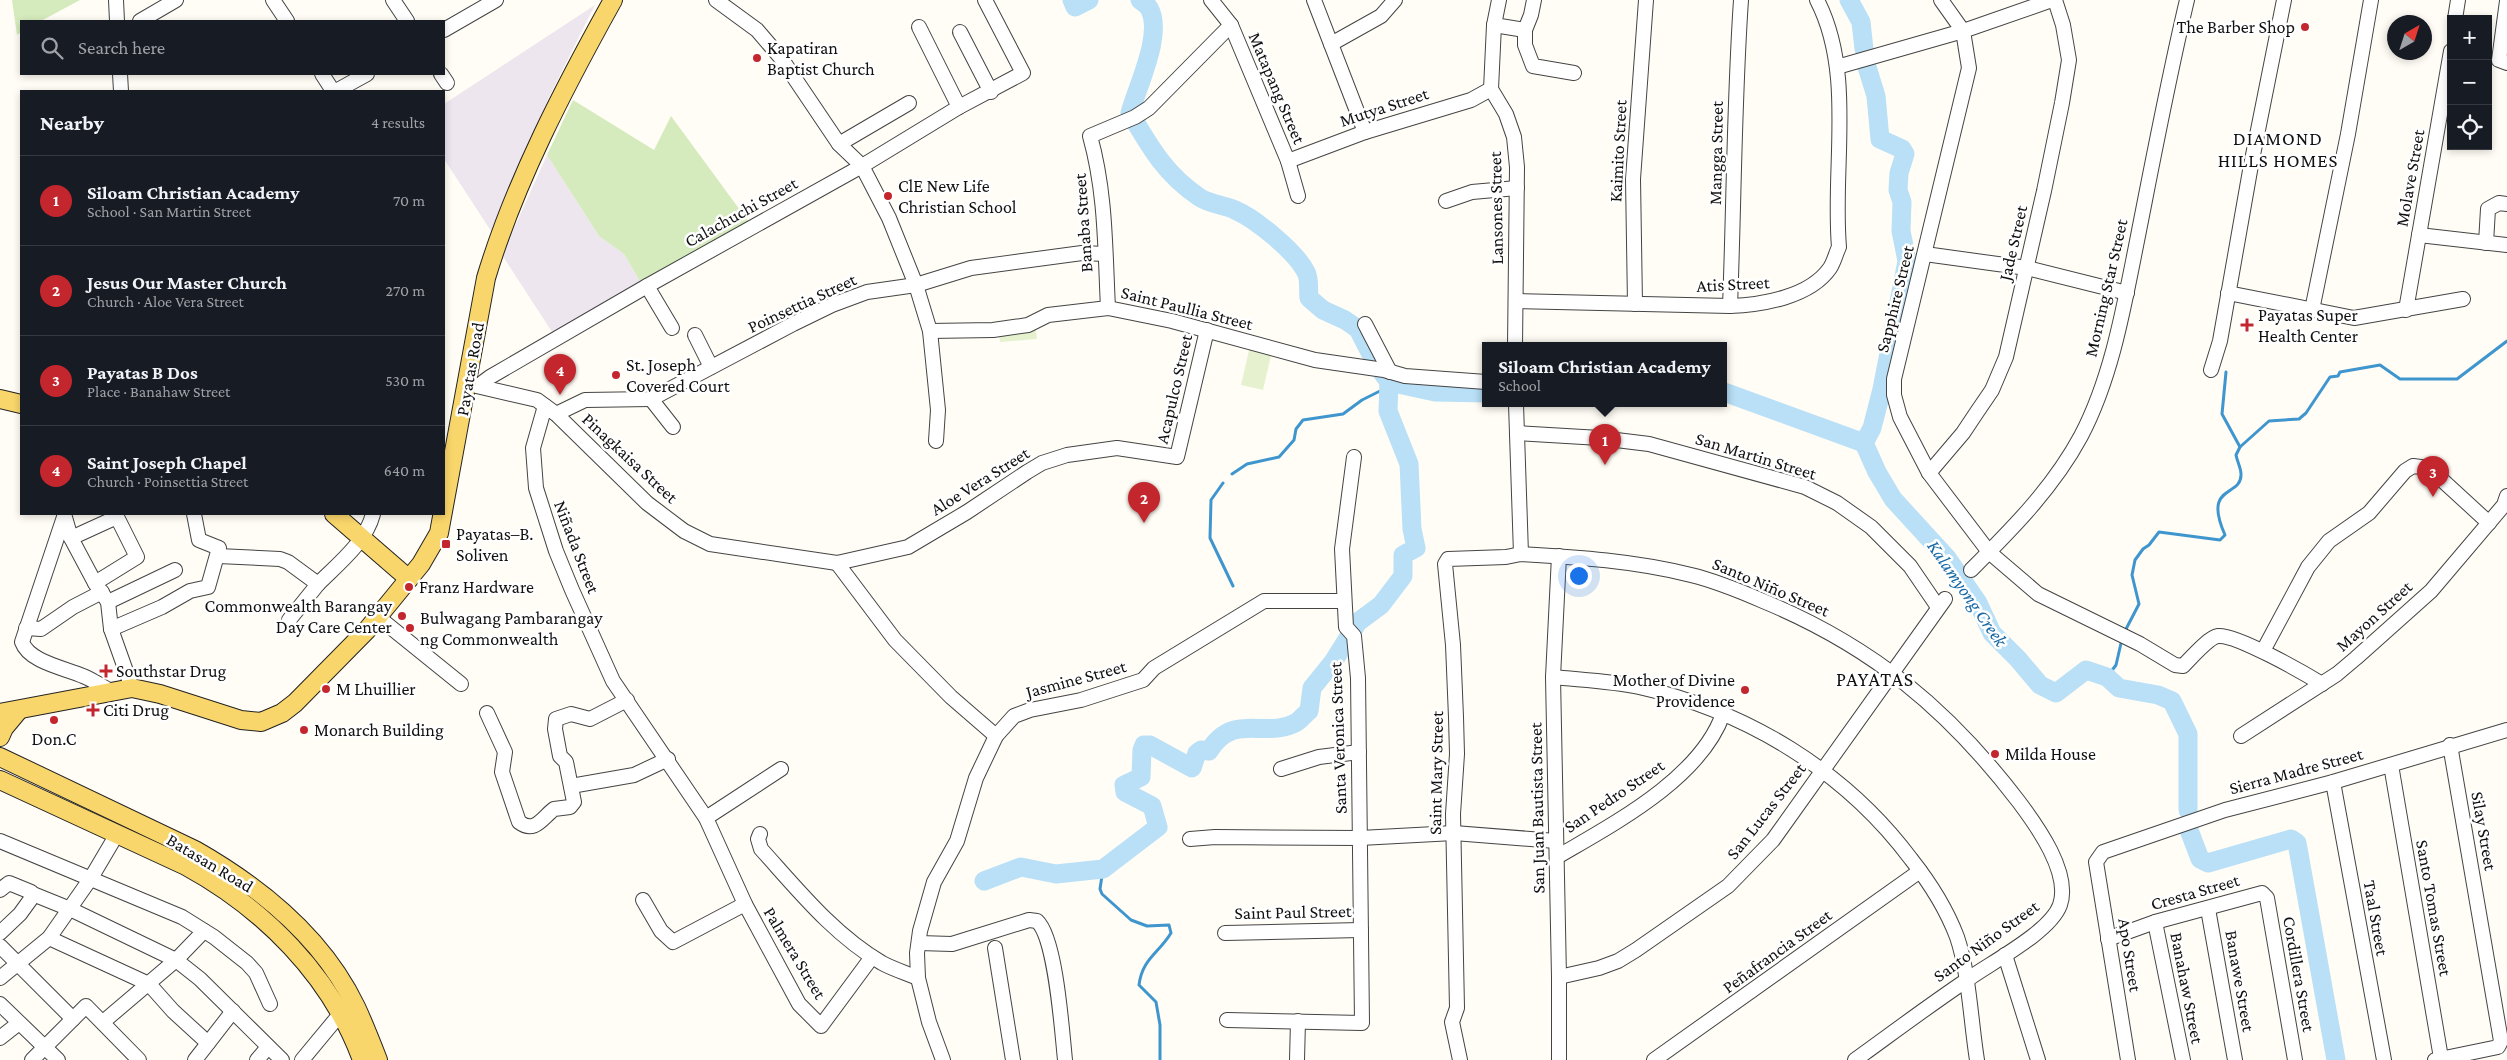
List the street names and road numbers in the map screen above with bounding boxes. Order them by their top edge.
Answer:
street label: Matapang Street [1245,29,1310,148]
street label: Mutya Street [1337,83,1432,131]
street label: Kaimito Street [1605,98,1631,203]
street label: Mangga Street [1705,100,1727,205]
street label: Molave Street [2392,127,2429,228]
street label: Lansones Street [1485,150,1507,265]
street label: Calachuchi Street [681,172,802,251]
street label: Banaba Street [1069,172,1096,273]
street label: Jade Street [1994,202,2032,285]
street label: Morning Star Street [2080,216,2132,359]
street label: Sapphire Street [1872,242,1918,355]
street label: Poinsettia Street [745,269,860,337]
street label: Atis Street [1696,272,1771,296]
street label: Saint Paullia Street [1119,282,1256,334]
street label: Payatas Road [452,320,488,417]
street label: Acapulco Street [1152,331,1197,446]
street label: Pinagkaisa Street [578,409,683,508]
street label: San Martin Street [1693,428,1820,484]
street label: Aloe Vera Street [927,442,1034,519]
street label: Niñada Street [550,498,604,597]
street label: Santo Niño Street [1709,553,1834,621]
street label: Mayon Street [2332,576,2417,655]
street label: Jasmine Street [1022,656,1129,703]
street label: Santa Veronica Street [1325,661,1351,814]
street label: Saint Mary Street [1425,710,1447,835]
street label: San Juan Bautista Street [1525,721,1548,894]
street label: Sierra Madre Street [2227,743,2366,798]
street label: San Pedro Street [1560,755,1669,837]
street label: San Lucas Street [1722,758,1810,863]
street label: Silay Street [2467,790,2501,873]
street label: Batasan Road [163,829,257,897]
street label: Santo Tomas Street [2412,838,2456,979]
street label: Cresta Street [2148,870,2243,914]
street label: Taal Street [2360,879,2393,958]
street label: Santo Niño Street [1929,895,2043,986]
street label: Saint Paul Street [1234,901,1353,923]
street label: Palmera Street [760,903,831,1004]
street label: Peñafrancia Street [1719,904,1836,997]
street label: Cordillera Street [2279,915,2319,1034]
street label: Apo Street [2114,917,2146,994]
street label: Banawe Street [2221,929,2259,1034]
street label: Banahaw Street [2166,931,2208,1046]

